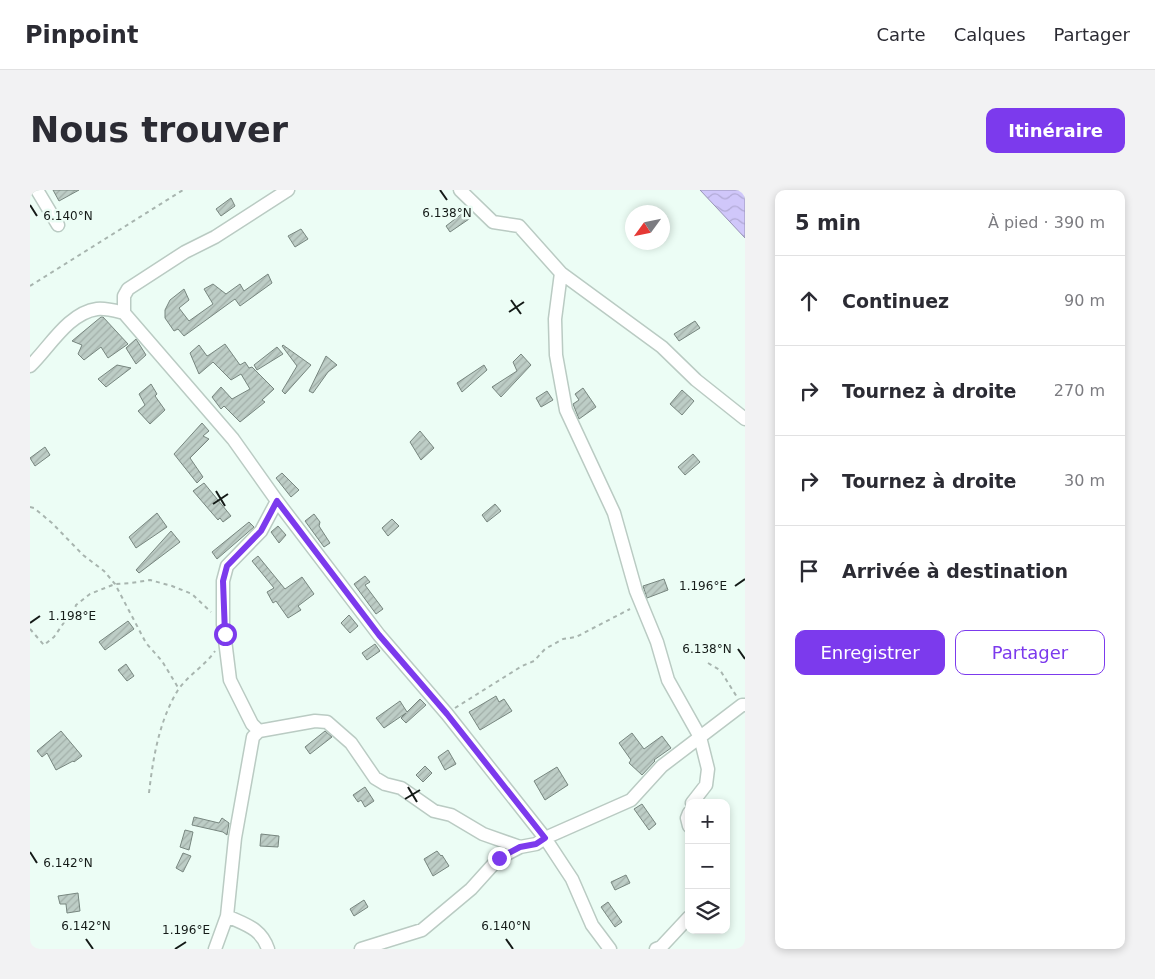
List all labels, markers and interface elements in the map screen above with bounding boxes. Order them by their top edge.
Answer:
text: Pinpoint [25,21,138,49]
text: Carte [877,24,926,45]
text: Calques [954,24,1026,45]
text: Partager [1054,24,1130,45]
button: Itinéraire [986,108,1125,153]
text: Nous trouver [30,110,288,150]
north arrow [625,205,670,250]
text: 6.138°N [422,206,472,220]
text: 6.140°N [43,209,93,223]
text: 5 min [795,211,861,235]
text: À pied · 390 m [988,213,1105,232]
icon: ahead [795,287,823,315]
text: Continuez [842,290,949,312]
text: 90 m [1064,291,1105,310]
icon: right [795,377,823,405]
text: Tournez à droite [842,380,1016,402]
text: 270 m [1054,381,1105,400]
icon: right [795,467,823,495]
text: Tournez à droite [842,470,1016,492]
text: 30 m [1064,471,1105,490]
icon: arrive [795,557,823,585]
text: Arrivée à destination [842,560,1068,582]
text: 1.196°E [679,579,727,593]
text: 1.198°E [48,609,96,623]
route start [214,623,237,646]
button: Enregistrer [795,630,945,675]
button: Partager [955,630,1105,675]
text: 6.138°N [682,642,732,656]
map controls [685,799,730,934]
button: + [685,799,730,844]
button: − [685,844,730,889]
route end [488,847,511,870]
text: 6.142°N [43,856,93,870]
button: layers [685,889,730,934]
text: 6.142°N [61,919,111,933]
text: 6.140°N [481,919,531,933]
text: 1.196°E [162,923,210,937]

